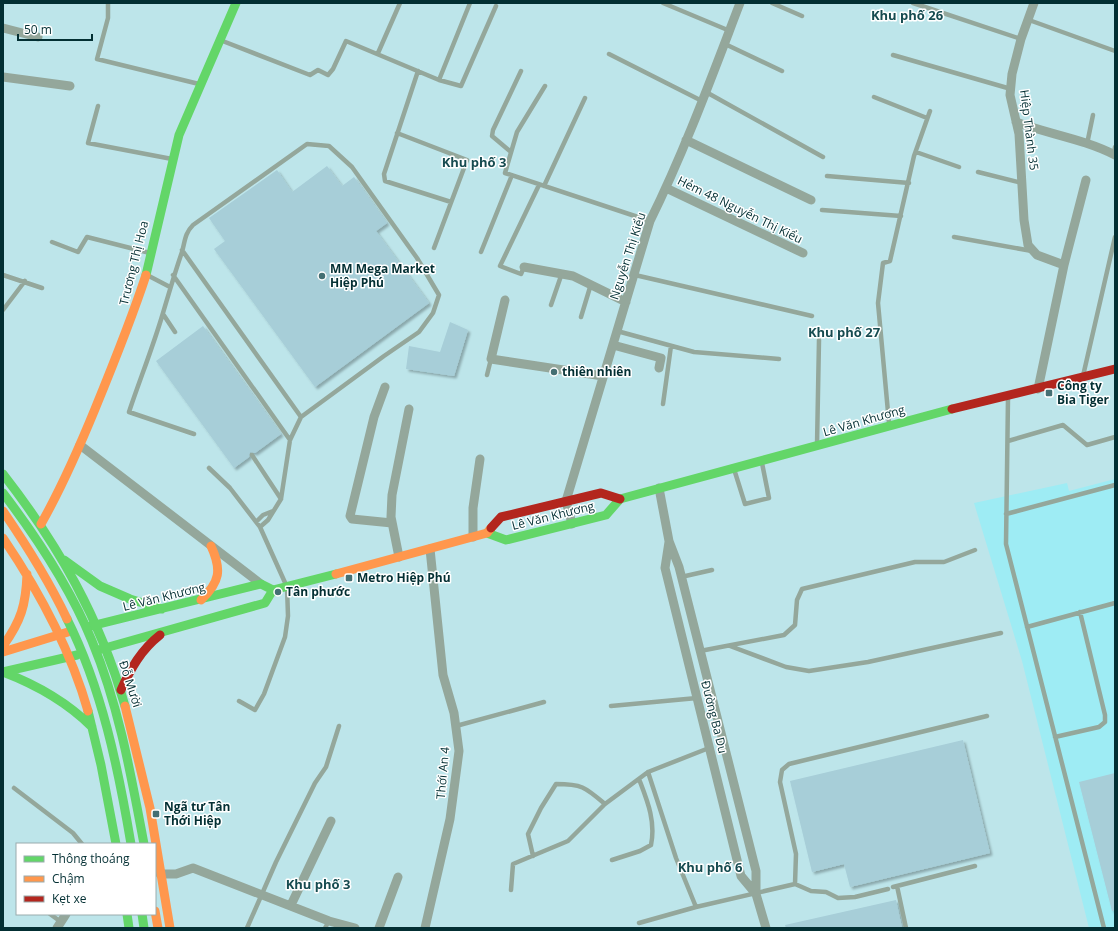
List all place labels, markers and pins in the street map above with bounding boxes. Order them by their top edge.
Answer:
place label: MM Mega Market Hiệp Phú [330,260,435,291]
marker: MM Mega Market Hiệp Phú [317,271,327,281]
place label: thiên nhiên [562,363,631,380]
marker: thiên nhiên [549,367,559,377]
place label: Công ty Bia Tiger [1057,377,1110,408]
marker: Công ty Bia Tiger [1044,388,1054,398]
place label: Metro Hiệp Phú [357,569,451,586]
marker: Metro Hiệp Phú [344,573,354,583]
place label: Tân phước [286,583,350,600]
marker: Tân phước [273,587,283,597]
place label: Ngã tư Tân Thới Hiệp [164,798,230,829]
marker: Ngã tư Tân Thới Hiệp [151,809,161,819]

